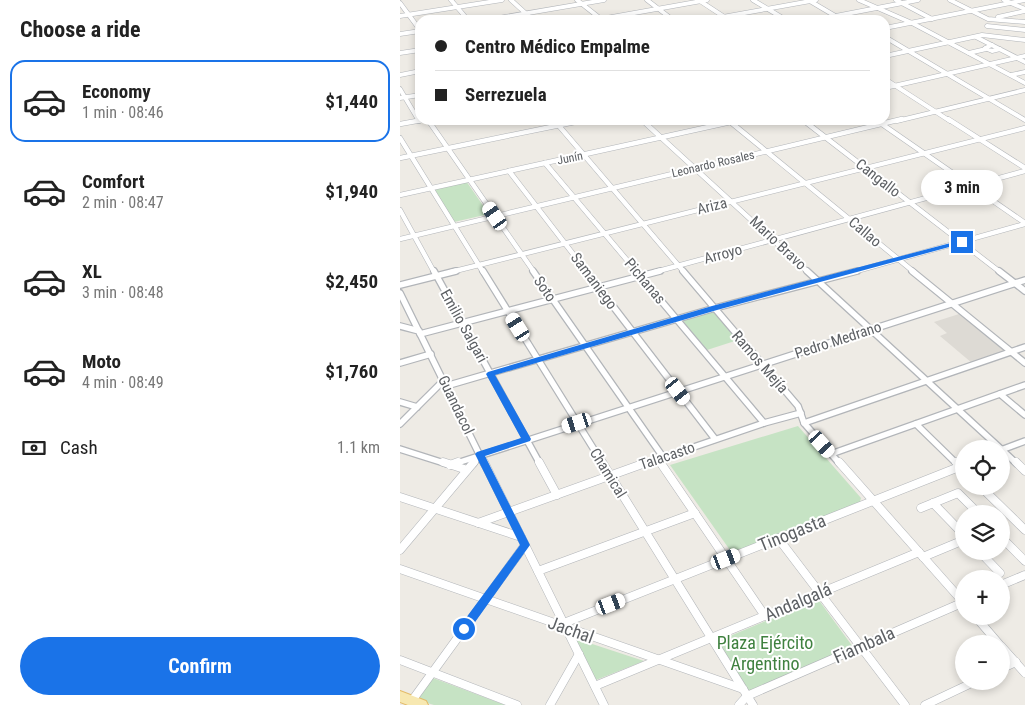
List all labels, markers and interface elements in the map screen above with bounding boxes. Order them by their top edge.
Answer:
text: Choose a ride [20,17,141,42]
text: Centro Médico Empalme [465,35,650,58]
icon: car [22,79,67,124]
text: Economy [82,80,151,103]
text: Serrezuela [465,83,547,106]
text: $1,440 [325,90,378,113]
text: 1 min · 08:46 [82,103,164,122]
street label: Leonardo Rosales [670,148,756,180]
street label: Junín [556,149,584,167]
street label: Cangallo [852,155,904,201]
icon: car [22,169,67,214]
text: Comfort [82,170,145,193]
callout: 3 min [921,170,1003,204]
text: 3 min [944,178,980,197]
text: $1,940 [325,180,378,203]
text: 2 min · 08:47 [82,193,164,212]
street label: Ariza [695,194,729,218]
car [480,199,509,233]
street label: Mario Bravo [746,212,810,274]
street label: Callao [845,213,885,251]
route end [951,231,973,253]
street label: Arroyo [702,240,744,268]
street label: Samaniego [567,249,621,313]
street label: Pichanas [621,254,669,308]
icon: car [22,259,67,304]
text: XL [82,260,102,283]
text: $2,450 [325,270,378,293]
street label: Soto [530,273,560,305]
text: 3 min · 08:48 [82,283,164,302]
street label: Emilio Salgari [436,286,492,366]
car [503,310,532,344]
street label: Pedro Medrano [792,318,884,362]
street label: Ramos Mejía [728,327,792,397]
icon: car [22,349,67,394]
text: Moto [82,350,121,373]
text: $1,760 [325,360,378,383]
text: 4 min · 08:49 [82,373,164,392]
street label: Guandacol [434,373,478,437]
car [662,375,693,407]
car [560,411,593,435]
car [806,428,837,460]
icon: cash [20,434,48,462]
text: Cash [60,436,98,459]
text: 1.1 km [337,438,380,457]
street label: Talacasto [637,438,697,474]
map controls [955,440,1010,690]
button: locate [955,440,1010,495]
street label: Chamical [586,445,630,501]
button: layers [955,505,1010,560]
street label: Tinogasta [755,510,829,556]
car [709,547,742,571]
button: + [955,570,1010,625]
street label: Andalgalá [761,578,835,625]
car [594,592,627,616]
street label: Jachal [545,612,597,647]
route start [453,618,475,640]
street label: Fiambala [830,622,898,667]
park label: Plaza Ejército Argentino [717,632,813,674]
button: − [955,635,1010,690]
button: Confirm [20,637,380,695]

